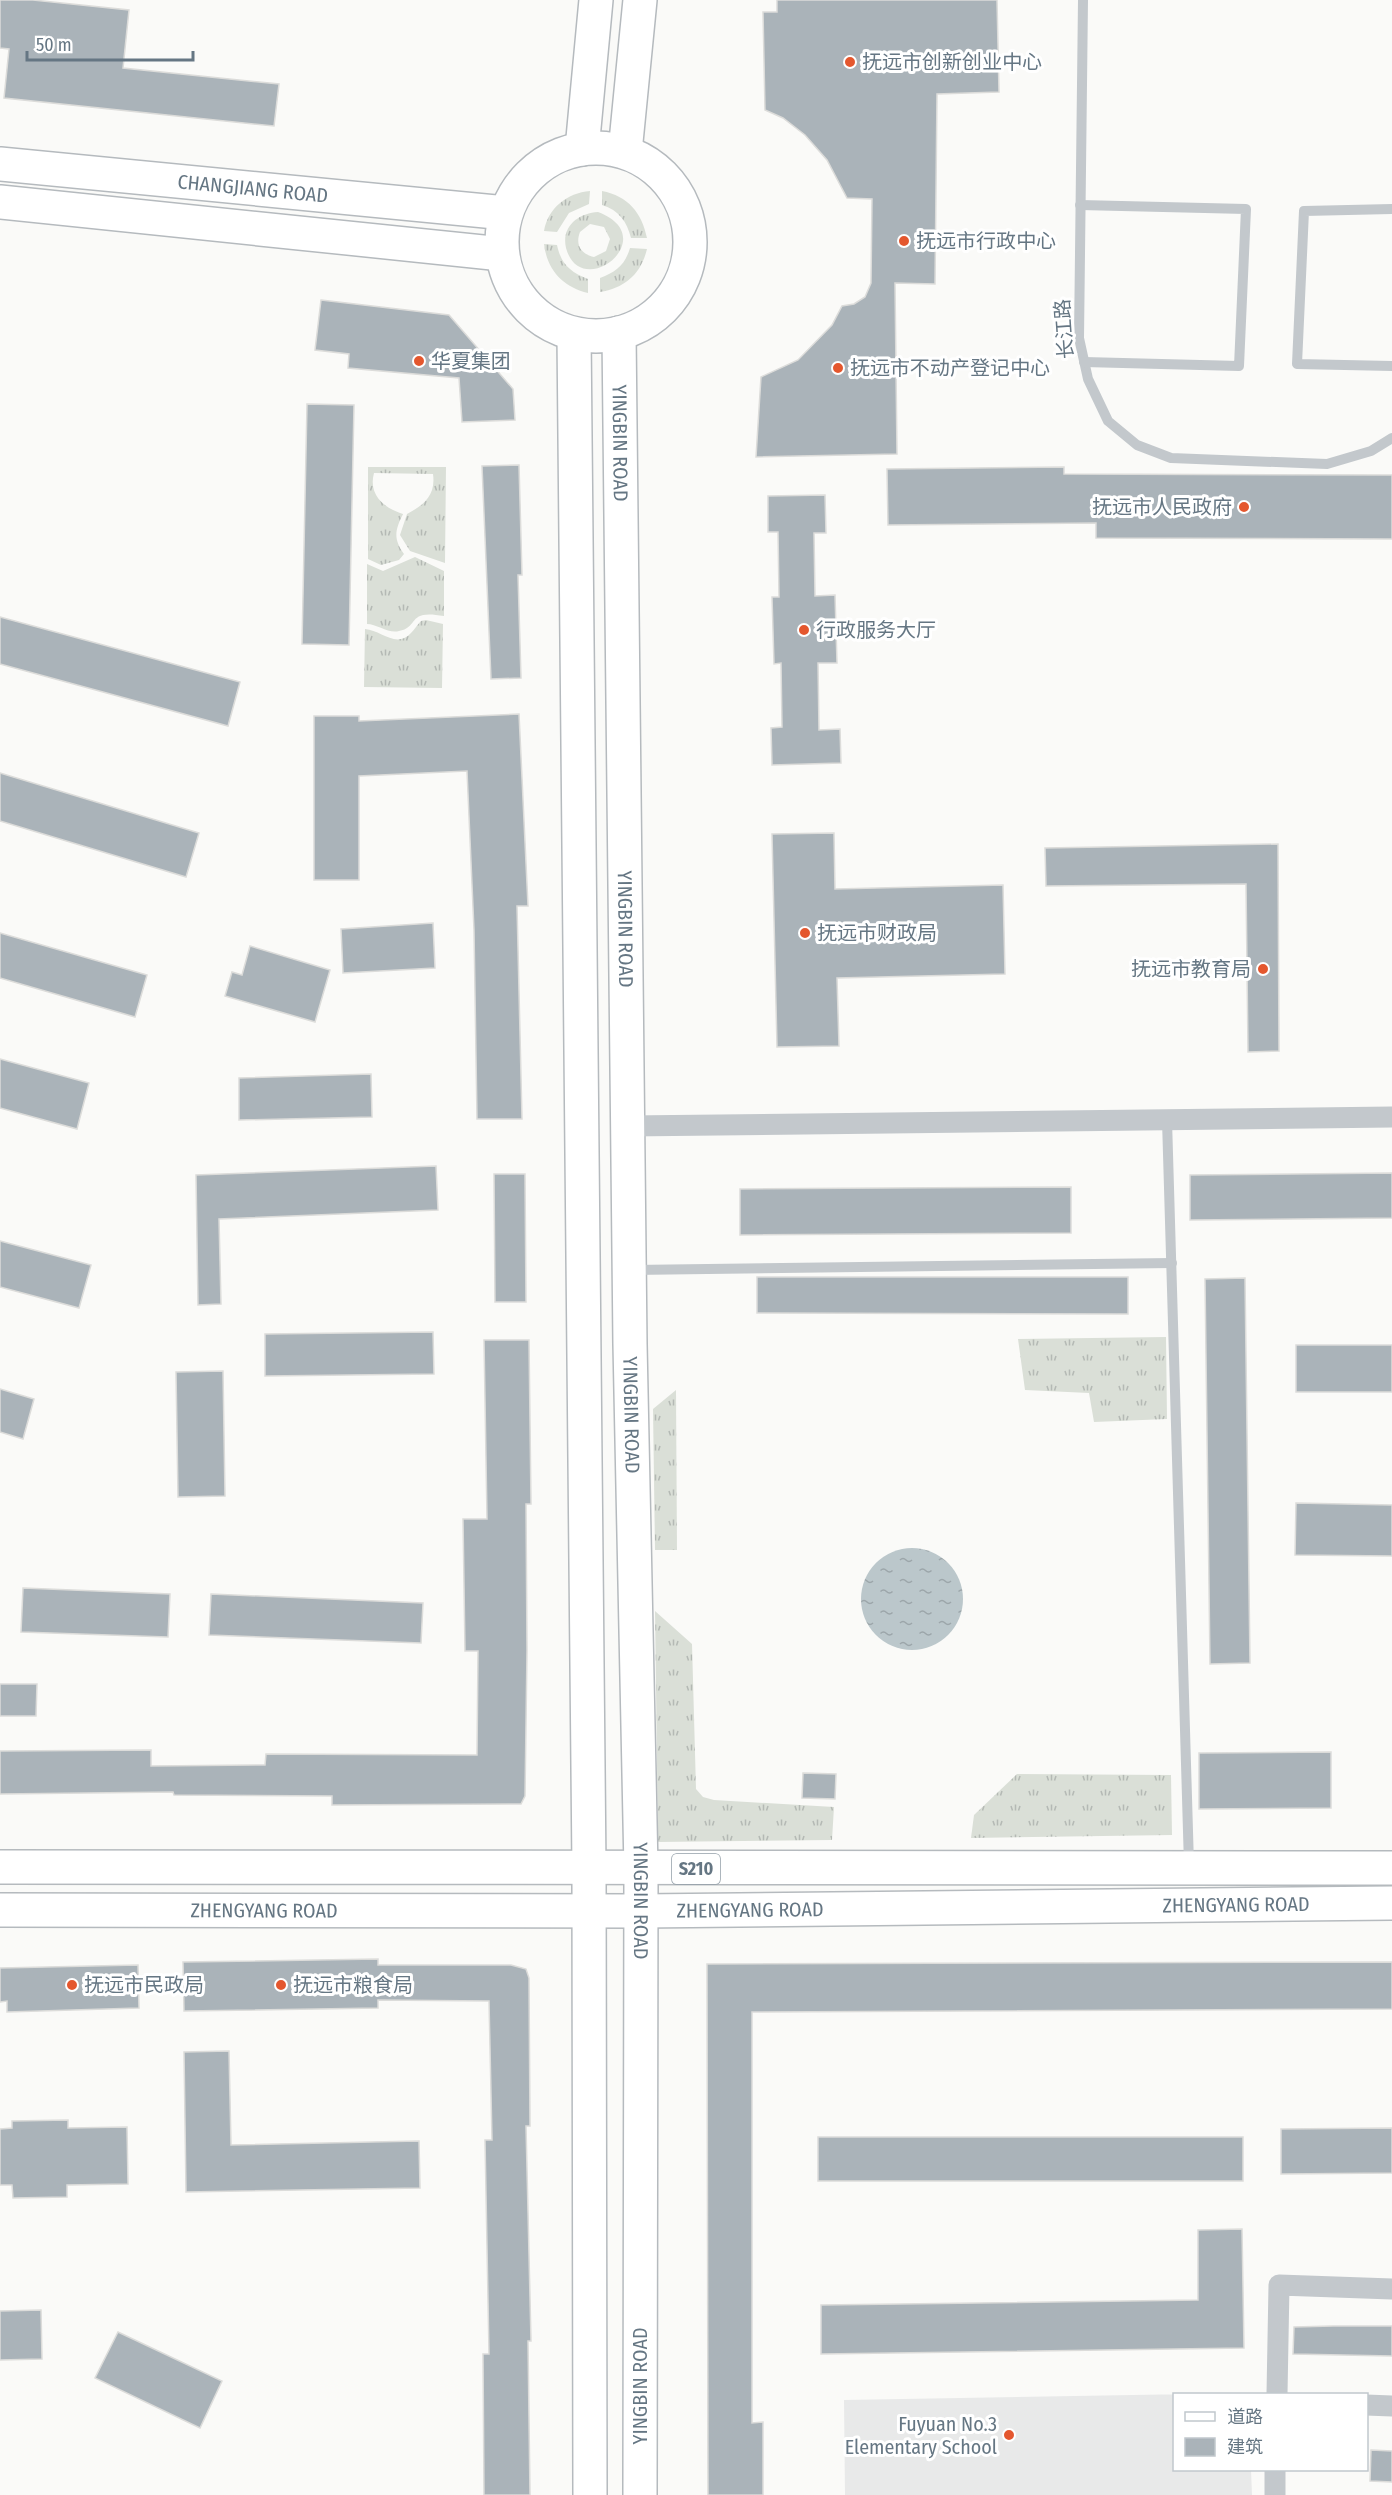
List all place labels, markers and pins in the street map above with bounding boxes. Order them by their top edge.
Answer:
place label: 抚远市创新创业中心 [862,50,1042,74]
marker: 抚远市创新创业中心 [843,55,857,69]
place label: 抚远市行政中心 [916,229,1056,253]
marker: 抚远市行政中心 [897,234,911,248]
place label: 华夏集团 [431,349,511,373]
marker: 华夏集团 [412,354,426,368]
place label: 抚远市不动产登记中心 [850,356,1050,380]
marker: 抚远市不动产登记中心 [831,361,845,375]
place label: 抚远市人民政府 [1092,495,1232,519]
marker: 抚远市人民政府 [1237,500,1251,514]
place label: 行政服务大厅 [816,618,936,642]
marker: 行政服务大厅 [797,623,811,637]
place label: 抚远市财政局 [817,921,937,945]
marker: 抚远市财政局 [798,926,812,940]
place label: 抚远市教育局 [1131,957,1251,981]
marker: 抚远市教育局 [1256,962,1270,976]
place label: 抚远市民政局 [84,1973,204,1997]
place label: 抚远市粮食局 [293,1973,413,1997]
marker: 抚远市民政局 [65,1978,79,1992]
marker: 抚远市粮食局 [274,1978,288,1992]
place label: Fuyuan No.3 Elementary School [845,2412,997,2459]
marker: Fuyuan No.3 Elementary School [1002,2428,1016,2442]

